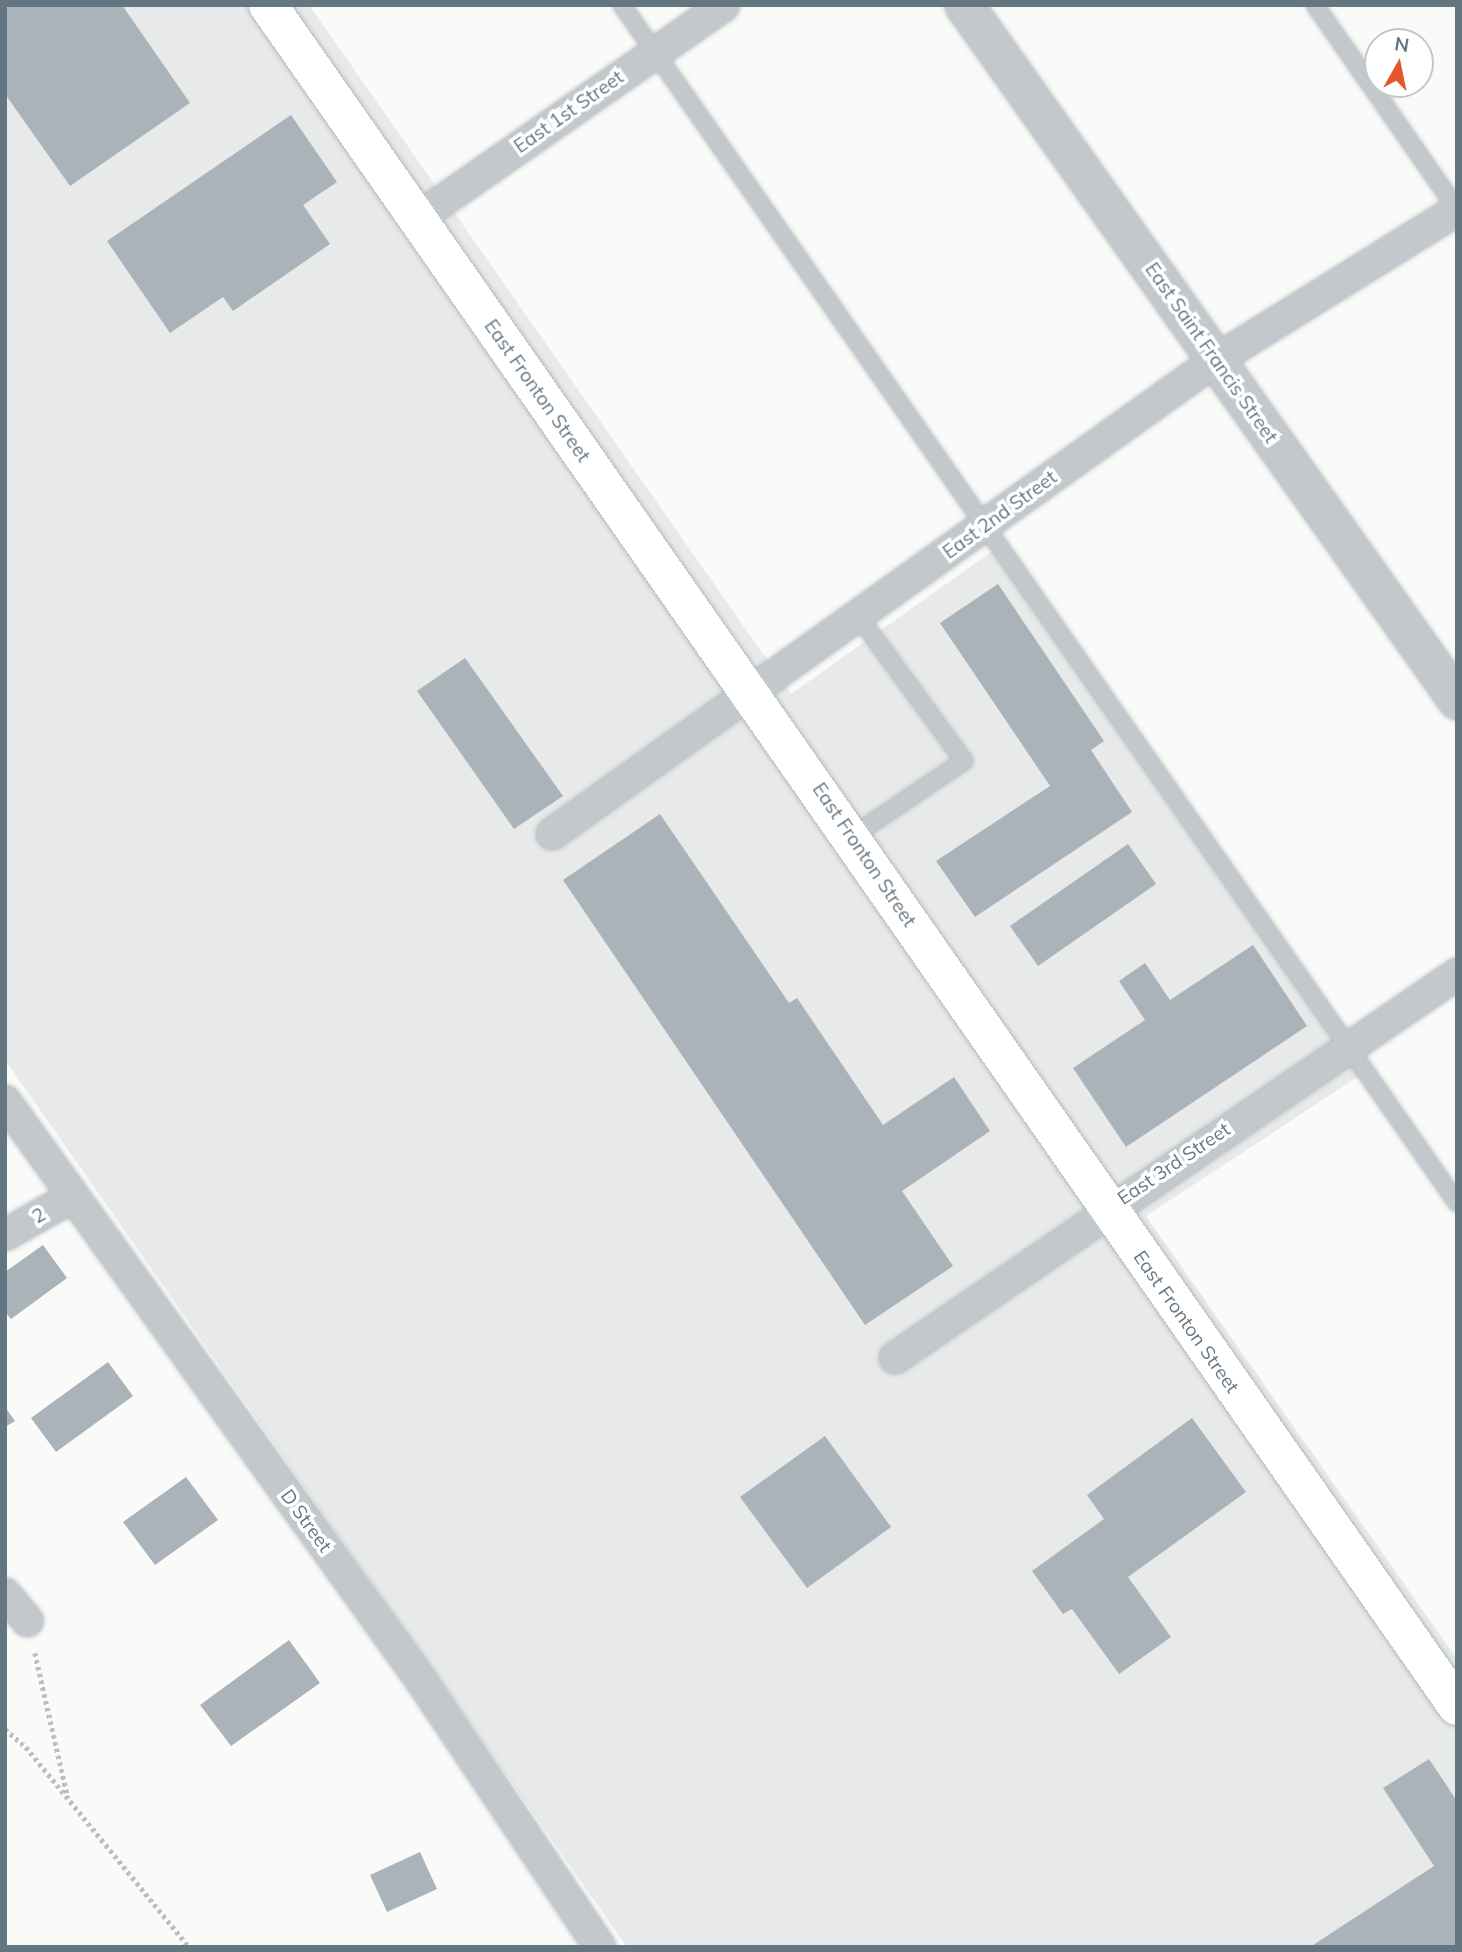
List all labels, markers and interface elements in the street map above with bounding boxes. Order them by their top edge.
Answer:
north arrow [1364,28,1434,98]
text: N [1393,31,1411,57]
street label: East 1st Street [510,66,628,158]
street label: East Saint Francis Street [1140,259,1282,447]
street label: East Fronton Street [479,315,595,467]
street label: East 2nd Street [939,466,1061,564]
street label: East Fronton Street [807,779,921,931]
street label: East 3rd Street [1114,1118,1234,1210]
street label: 2 [28,1203,50,1229]
street label: East Fronton Street [1128,1246,1244,1398]
street label: D Street [276,1485,336,1557]

